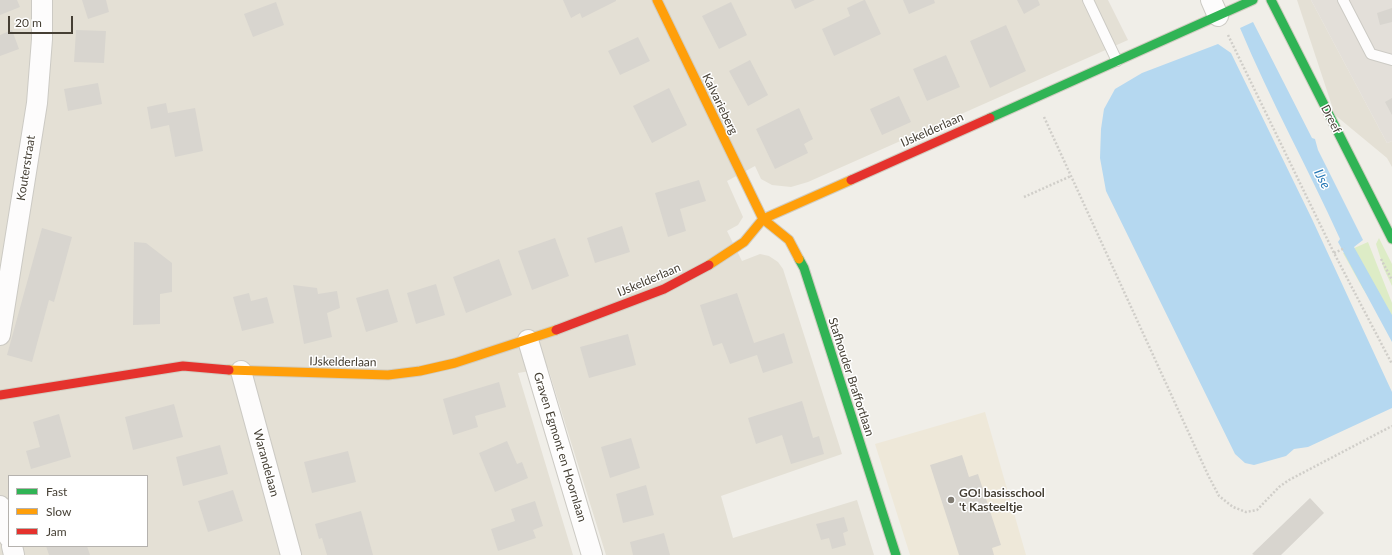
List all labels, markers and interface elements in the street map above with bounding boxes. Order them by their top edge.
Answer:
scale bar [10,8,75,34]
text: 20 m [15,15,42,30]
street label: Kalvarieberg [699,71,741,137]
street label: Dreef [1318,102,1344,136]
street label: IJskelderlaan [898,110,966,150]
street label: Kouterstraat [14,134,38,202]
water label: IJse [1311,167,1333,191]
street label: IJskelderlaan [615,260,683,300]
street label: Stafhouder Braffortlaan [825,316,877,438]
street label: IJskelderlaan [309,354,377,370]
street label: Graven Egmont en Hoornlaan [530,370,590,524]
street label: Warandelaan [250,428,282,498]
legend [8,475,148,547]
text: Fast [46,484,67,499]
place label: GO! basisschool 't Kasteeltje [959,486,1045,514]
marker: GO! basisschool 't Kasteeltje [946,495,956,505]
text: Slow [46,504,71,519]
text: Jam [46,524,67,539]

